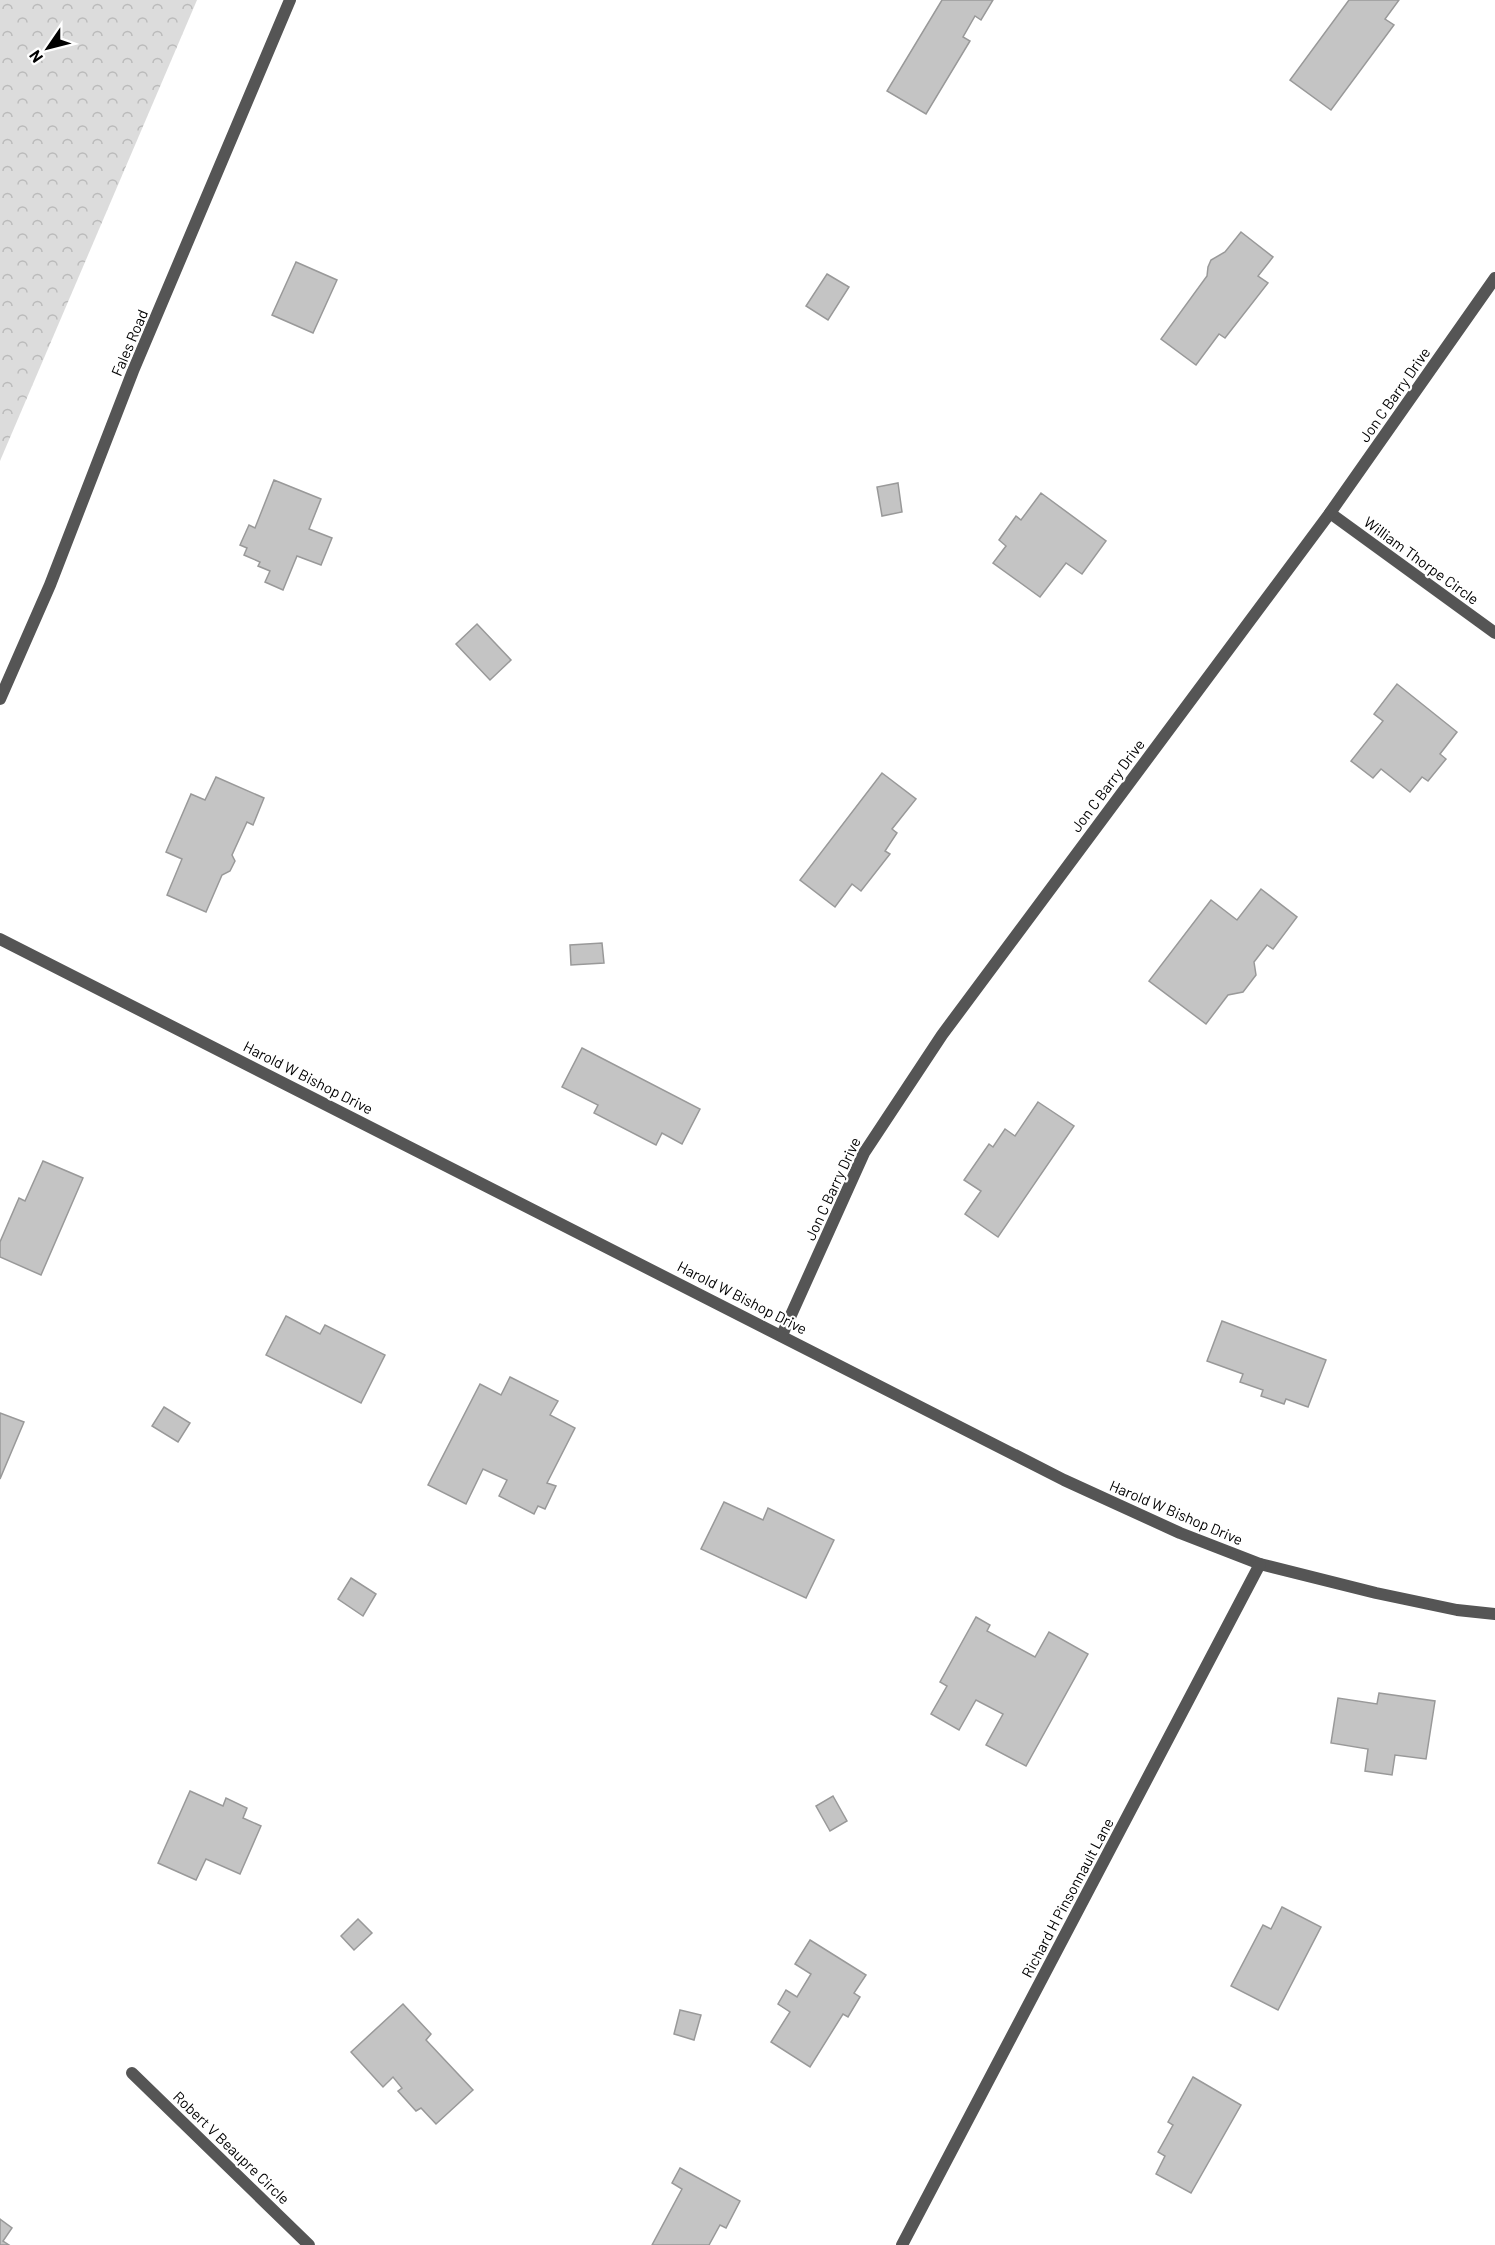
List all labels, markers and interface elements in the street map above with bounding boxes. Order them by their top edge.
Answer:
north arrow [18,18,78,78]
text: N [24,47,46,67]
street label: Fales Road [107,307,151,379]
street label: Jon C Barry Drive [1355,344,1434,445]
street label: William Thorpe Circle [1361,512,1483,608]
street label: Jon C Barry Drive [1066,735,1148,835]
street label: Harold W Bishop Drive [241,1037,376,1118]
street label: Jon C Barry Drive [800,1134,864,1243]
street label: Harold W Bishop Drive [675,1257,810,1338]
street label: Harold W Bishop Drive [1107,1476,1246,1548]
street label: Richard H Pinsonnault Lane [1017,1815,1117,1980]
street label: Robert V Beaupre Circle [170,2087,294,2207]

